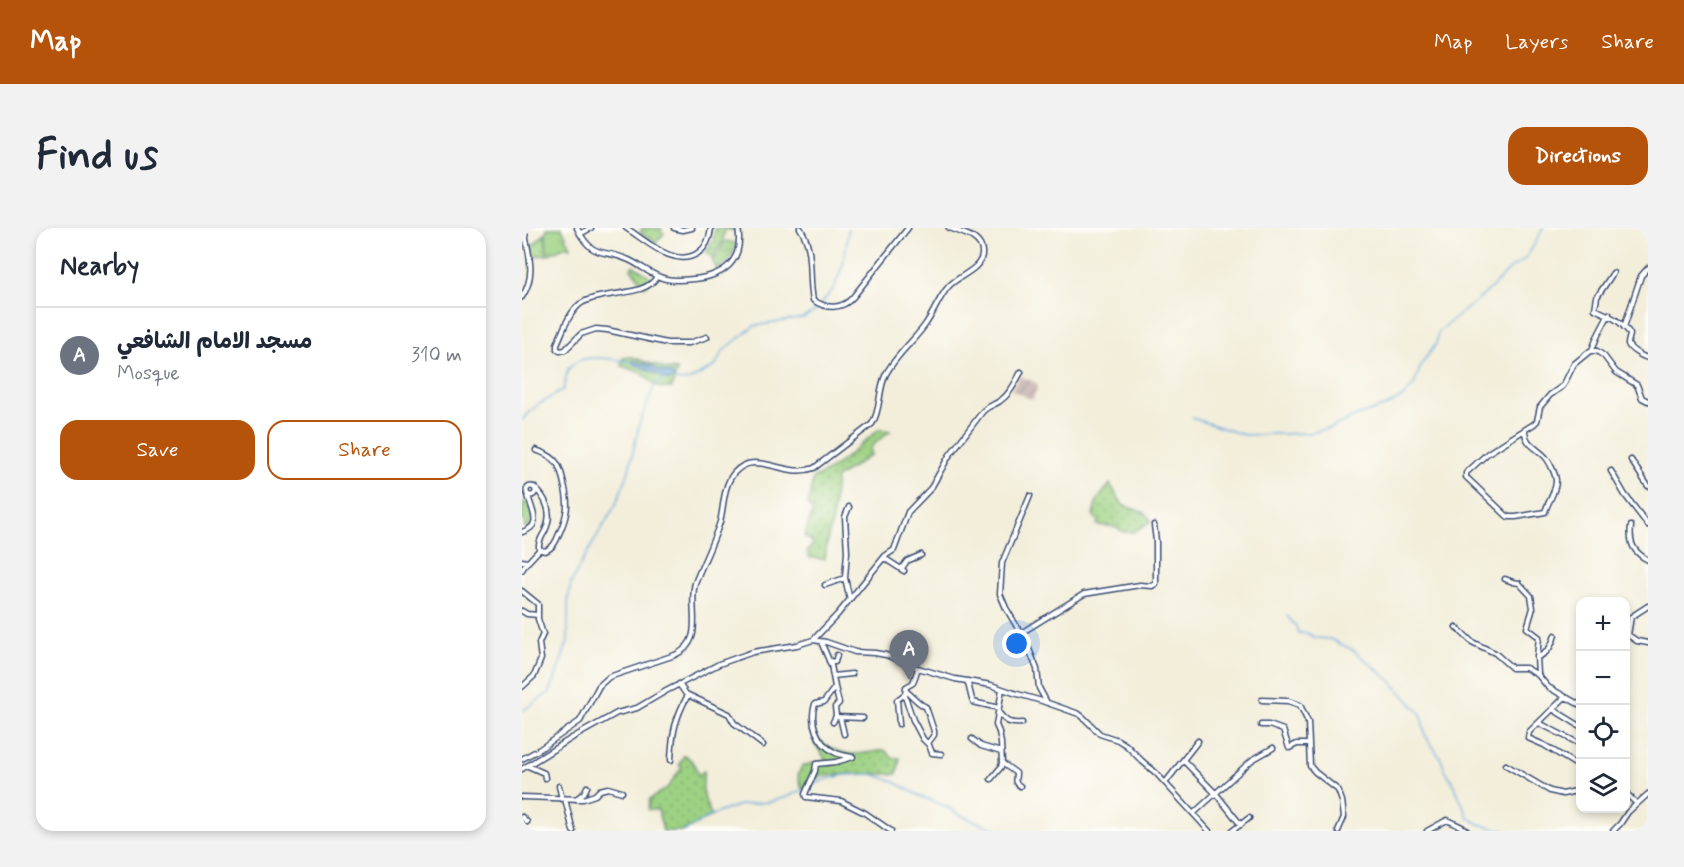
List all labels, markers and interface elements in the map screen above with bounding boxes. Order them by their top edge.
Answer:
text: Map [30,24,81,61]
text: Map [1434,28,1472,56]
text: Layers [1505,28,1568,56]
text: Share [1601,28,1654,56]
button: Directions [1508,127,1648,185]
text: Find us [36,129,158,184]
text: Nearby [60,250,139,284]
text: مسجد الامام الشافعي [117,328,312,356]
text: A [73,342,86,369]
text: 310 m [411,342,462,369]
text: Mosque [117,360,180,387]
button: Save [60,420,255,480]
button: Share [267,420,462,480]
map controls [1576,597,1630,813]
button: + [1576,597,1630,651]
your location [1002,629,1031,658]
pin: A [890,630,928,680]
button: − [1576,651,1630,705]
button: locate [1576,705,1630,759]
button: layers [1576,759,1630,813]

